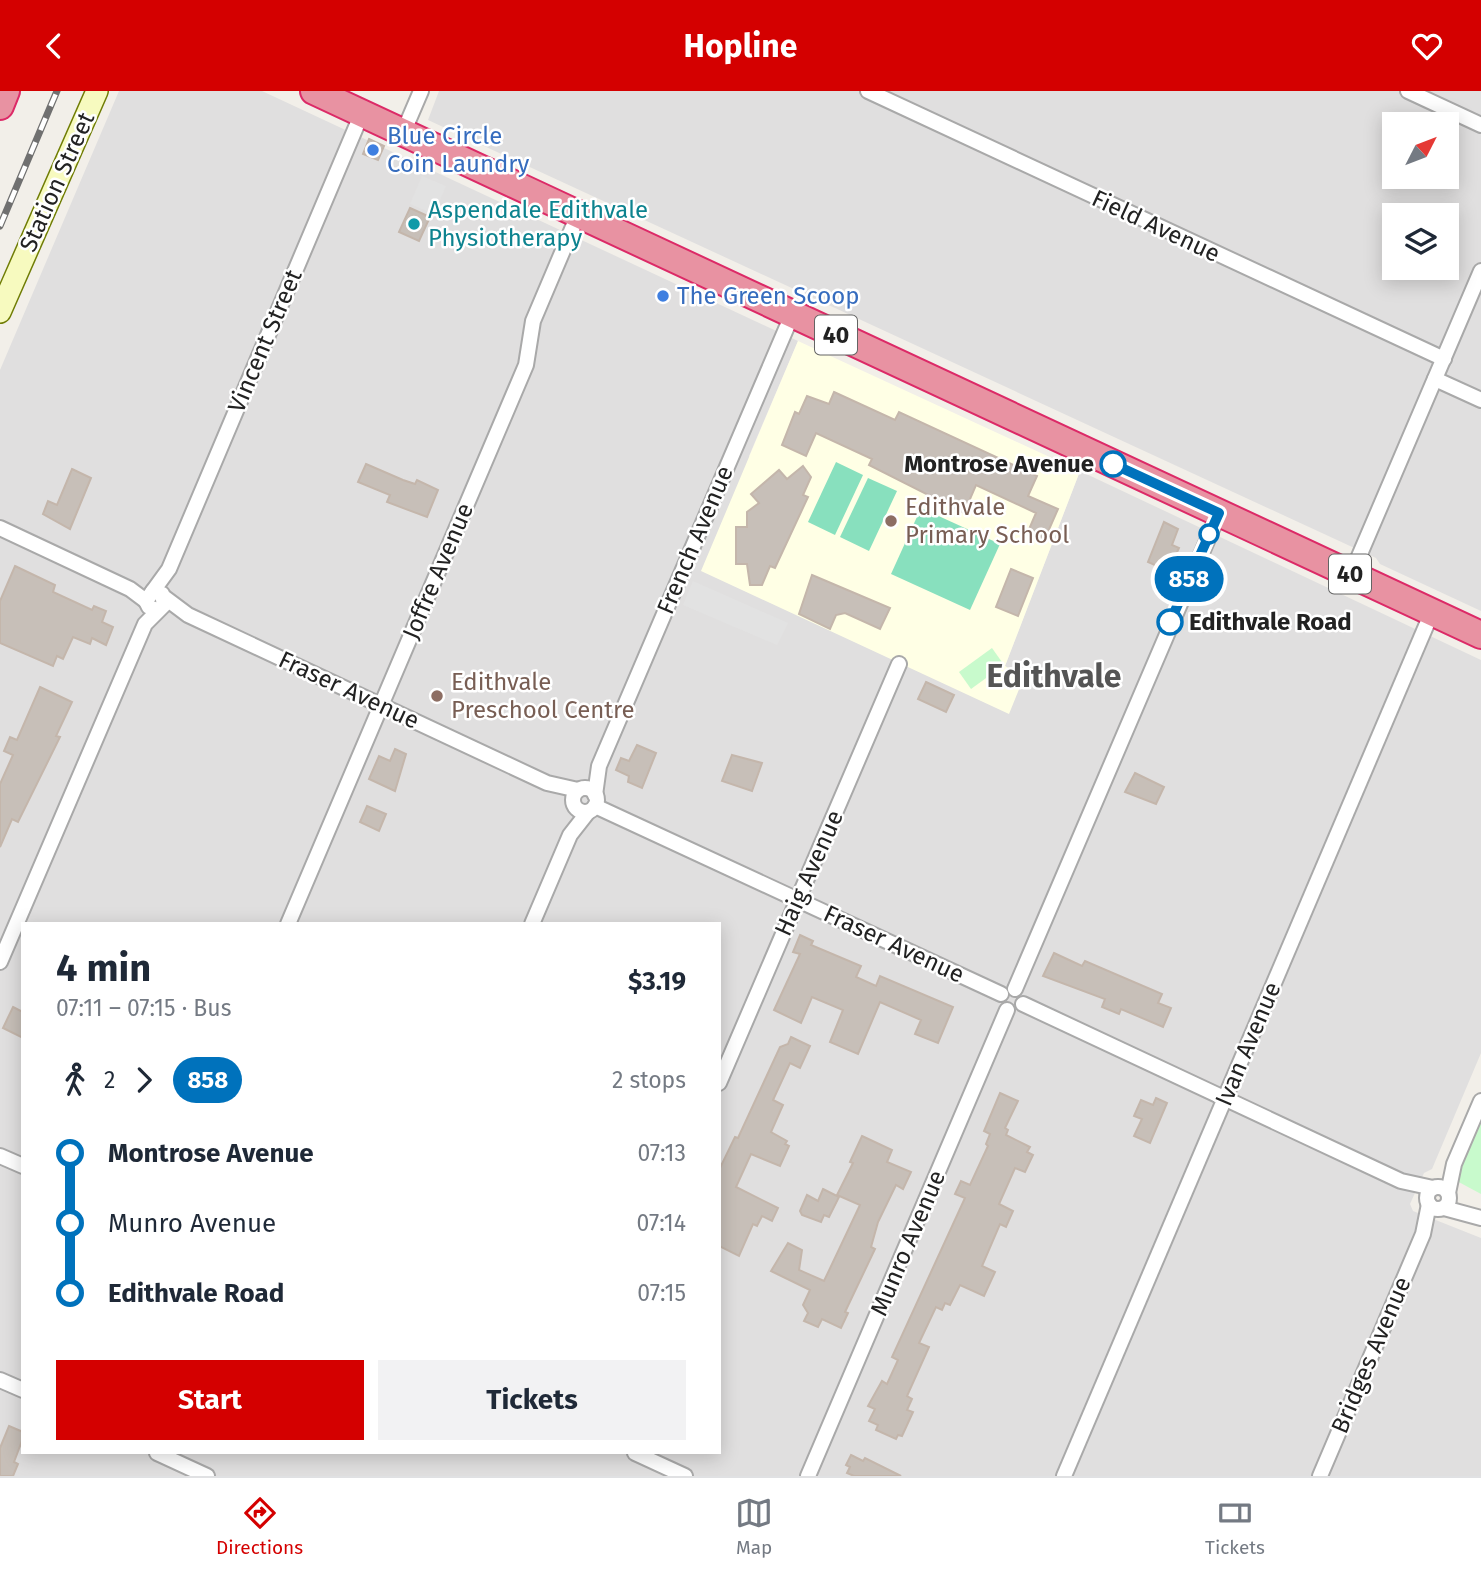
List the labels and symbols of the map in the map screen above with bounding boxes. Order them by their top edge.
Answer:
street label: Station Street [14,108,100,256]
north arrow [1382,112,1460,189]
place label: Blue Circle Coin Laundry [387,122,530,178]
marker: Blue Circle Coin Laundry [365,142,381,158]
street label: Field Avenue [1088,184,1224,268]
place label: Aspendale Edithvale Physiotherapy [428,196,648,252]
marker: Aspendale Edithvale Physiotherapy [406,216,422,232]
street label: Vincent Street [222,265,308,417]
place label: The Green Scoop [677,282,860,310]
marker: The Green Scoop [655,288,671,304]
road number: 40 [815,315,857,355]
place label: Montrose Avenue [904,450,1094,478]
marker: Montrose Avenue [1100,451,1126,477]
street label: French Avenue [651,462,739,618]
place label: Edithvale Primary School [905,493,1069,549]
street label: Joffre Avenue [397,499,479,643]
marker: Edithvale Primary School [883,513,899,529]
unlabelled marker [1199,524,1219,544]
road number: 40 [1329,554,1371,594]
line badge: 858 [1149,556,1229,602]
place label: Edithvale Road [1189,608,1352,636]
marker: Edithvale Road [1157,609,1183,635]
street label: Fraser Avenue [274,645,424,735]
district label: Edithvale [987,657,1121,695]
place label: Edithvale Preschool Centre [451,668,635,724]
marker: Edithvale Preschool Centre [429,688,445,704]
street label: Haig Avenue [769,806,849,940]
street label: Fraser Avenue [819,899,969,989]
street label: Ivan Avenue [1209,978,1287,1110]
street label: Munro Avenue [865,1166,951,1320]
street label: Bridges Avenue [1325,1272,1417,1438]

